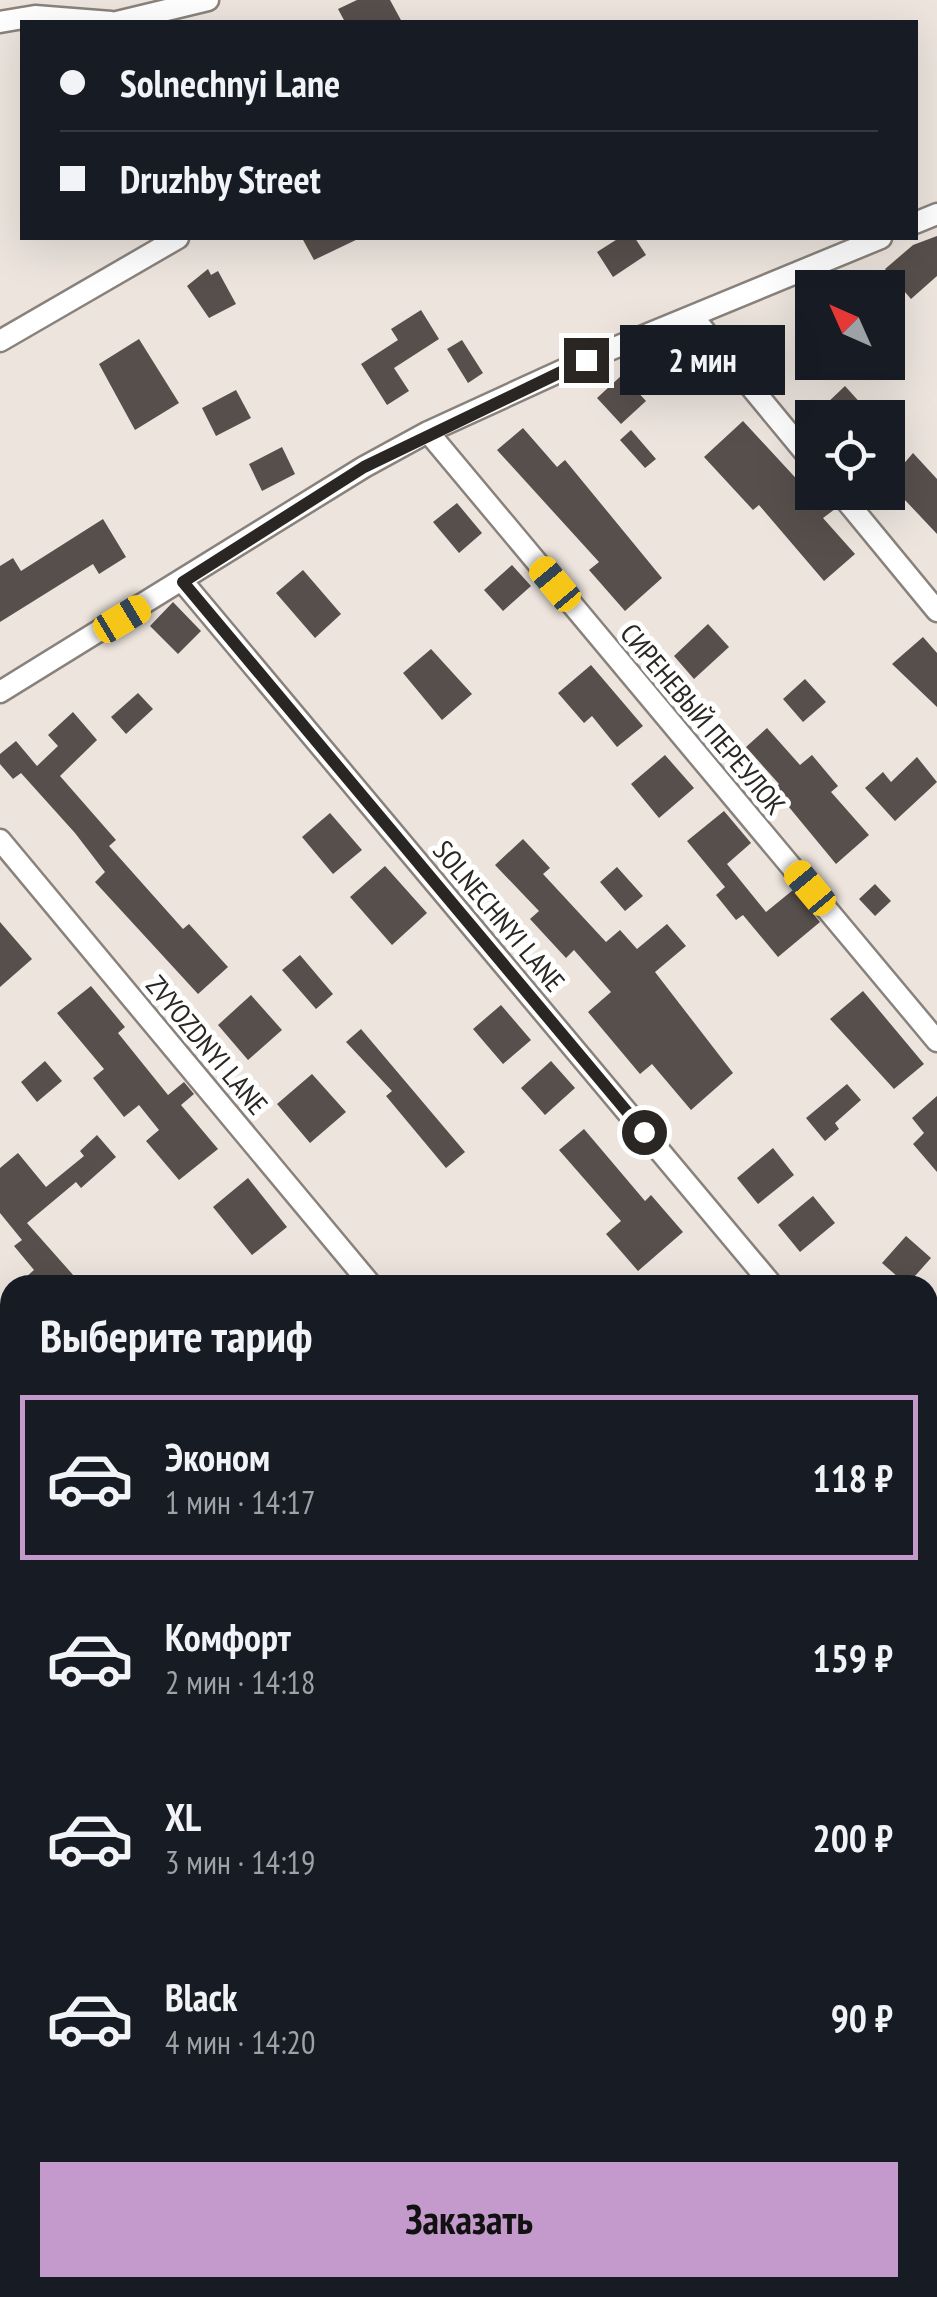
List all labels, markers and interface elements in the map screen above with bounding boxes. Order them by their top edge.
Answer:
text: Solnechnyi Lane [120,58,340,107]
text: Druzhby Street [120,154,321,203]
north arrow [795,270,905,380]
map controls [795,270,905,510]
callout: 2 мин [621,325,786,395]
route end [564,338,609,383]
text: 2 мин [668,339,737,381]
button: locate [795,400,905,510]
car [524,551,586,617]
car [89,591,155,647]
street label: СИРЕНЕВЫЙ ПЕРЕУЛОК [613,615,794,822]
street label: SOLNECHNYI LANE [425,832,573,999]
car [779,855,841,921]
street label: ZVYOZDNYI LANE [138,967,276,1122]
route start [622,1110,667,1155]
text: Выберите тариф [40,1306,312,1364]
text: Эконом [165,1432,270,1481]
icon: car [45,1433,135,1523]
text: 118 ₽ [813,1453,893,1502]
text: 1 мин · 14:17 [165,1481,315,1523]
text: Комфорт [165,1612,291,1661]
icon: car [45,1613,135,1703]
text: 159 ₽ [813,1633,893,1682]
text: 2 мин · 14:18 [165,1661,315,1703]
text: XL [165,1792,201,1841]
icon: car [45,1793,135,1883]
text: 200 ₽ [813,1813,893,1862]
text: 3 мин · 14:19 [165,1841,315,1883]
text: Black [165,1972,238,2021]
icon: car [45,1973,135,2063]
text: 90 ₽ [831,1993,893,2042]
text: 4 мин · 14:20 [165,2021,315,2063]
button: Заказать [40,2162,898,2277]

